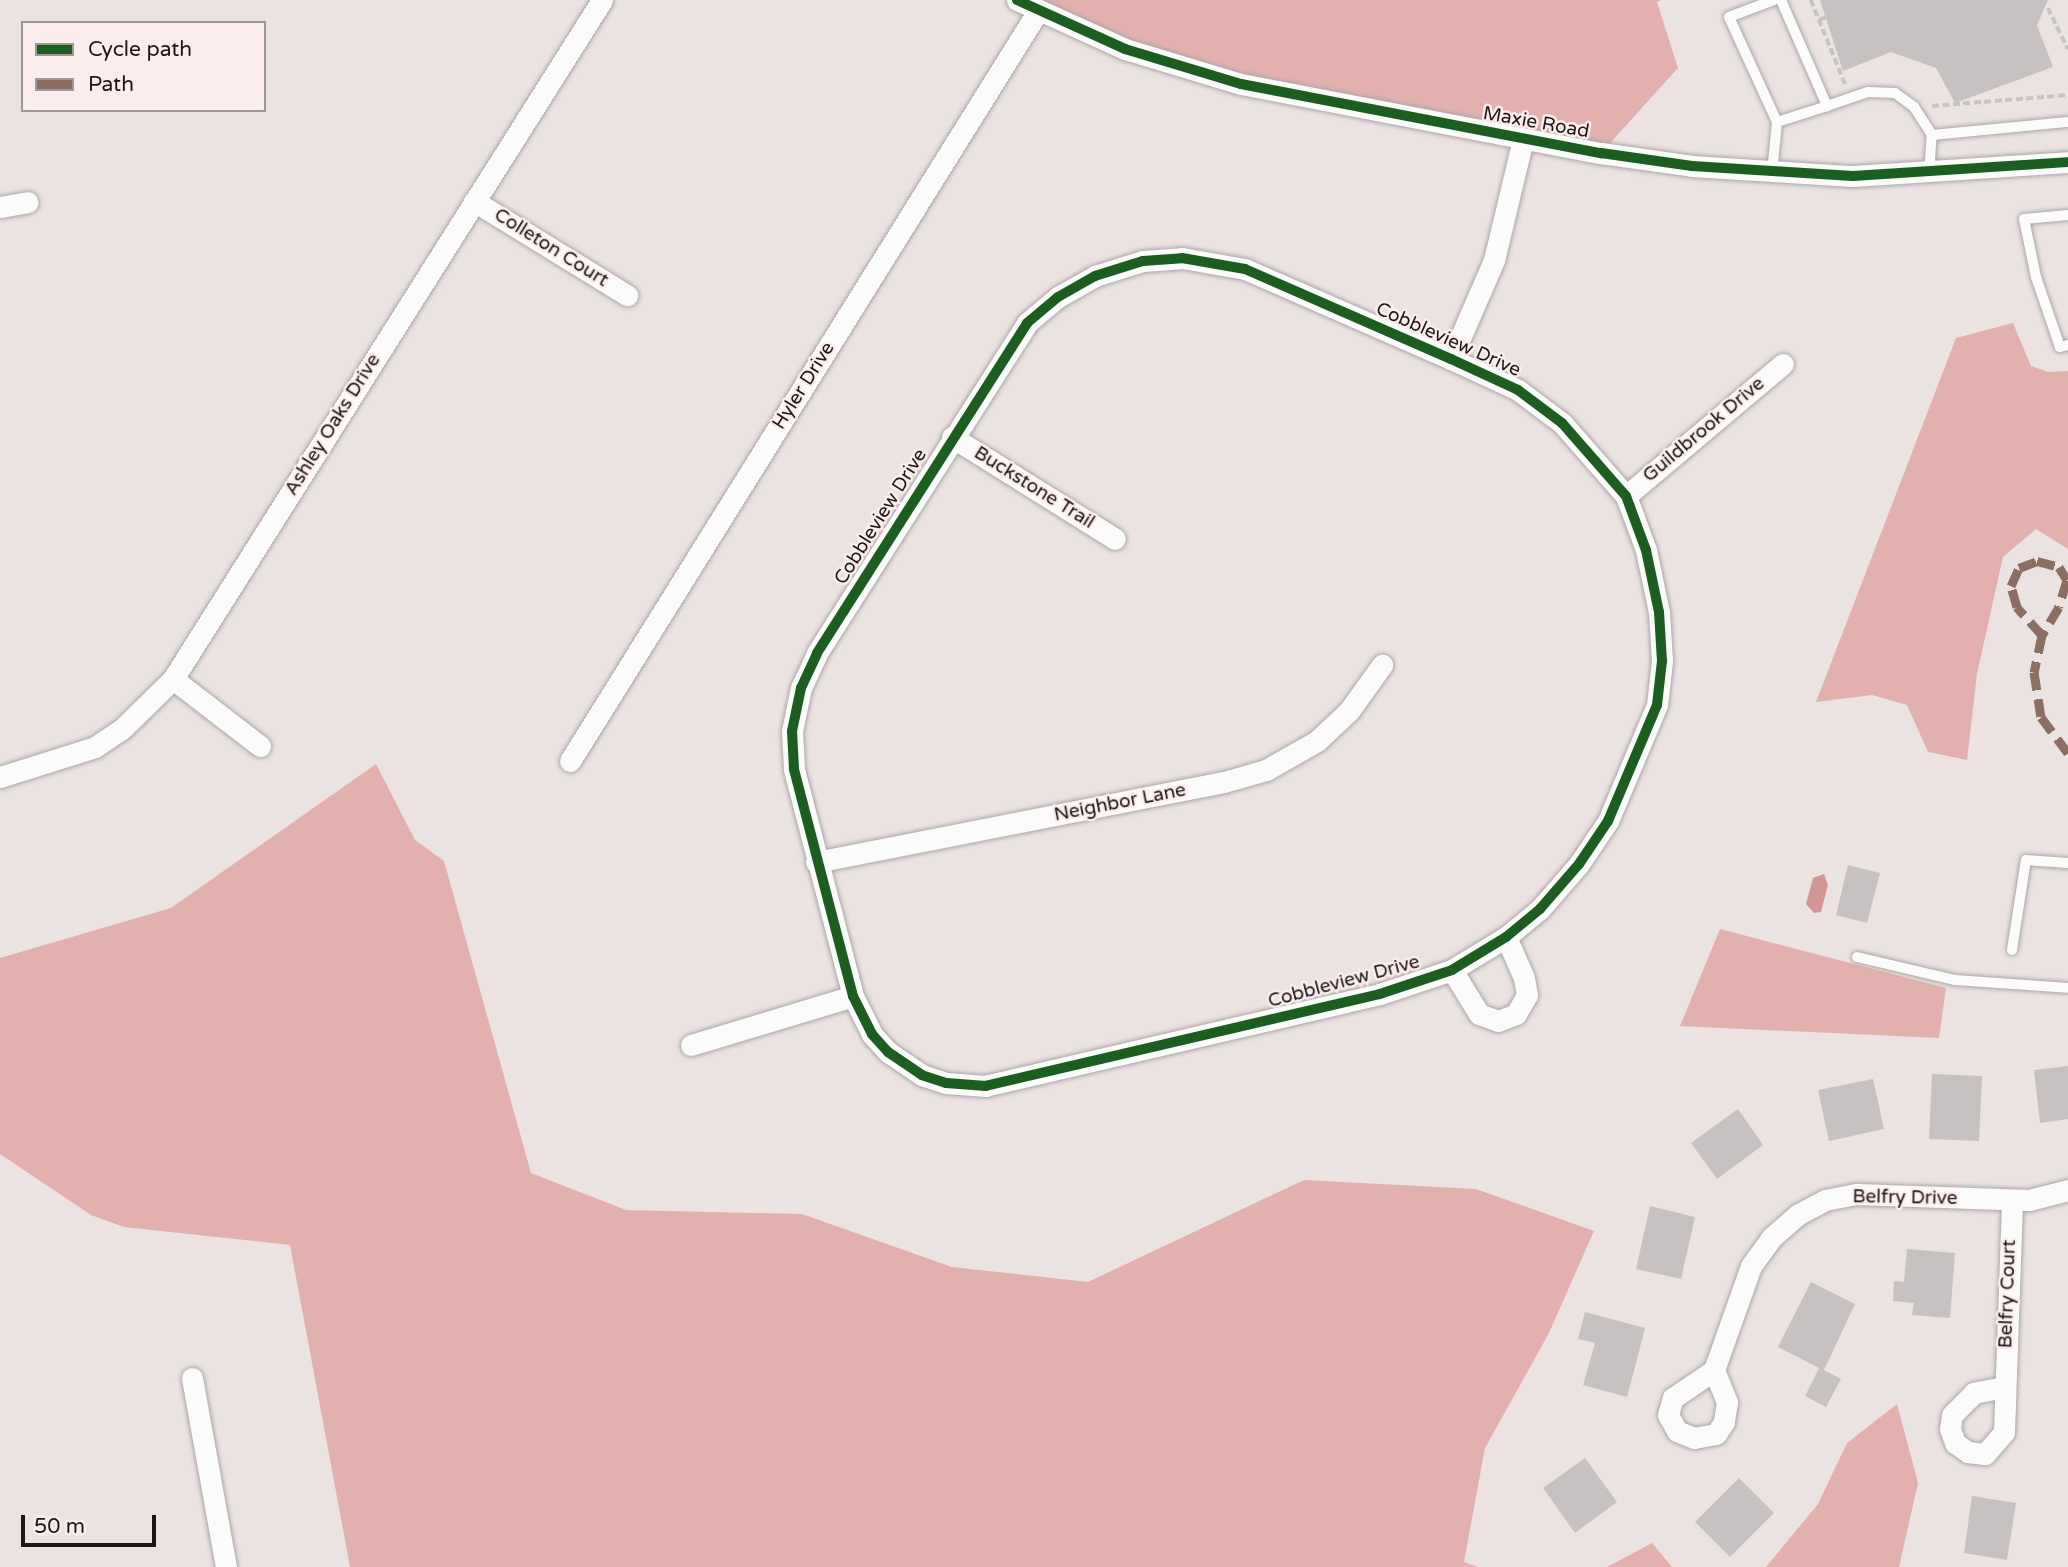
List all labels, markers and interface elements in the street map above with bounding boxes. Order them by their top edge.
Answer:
legend [21,21,266,112]
text: Cycle path [88,37,192,62]
text: Path [88,72,134,97]
street label: Maxie Road [1481,102,1591,144]
street label: Colleton Court [490,204,612,292]
street label: Cobbleview Drive [1372,298,1524,382]
street label: Hyler Drive [768,338,840,434]
street label: Ashley Oaks Drive [280,350,386,500]
street label: Guildbrook Drive [1639,373,1769,487]
street label: Buckstone Trail [970,442,1098,534]
street label: Cobbleview Drive [830,445,932,589]
street label: Neighbor Lane [1052,779,1188,827]
street label: Cobbleview Drive [1266,951,1422,1013]
street label: Belfry Drive [1852,1186,1958,1210]
street label: Belfry Court [1995,1239,2021,1349]
scale bar [24,1500,159,1544]
text: 50 m [34,1514,85,1539]

